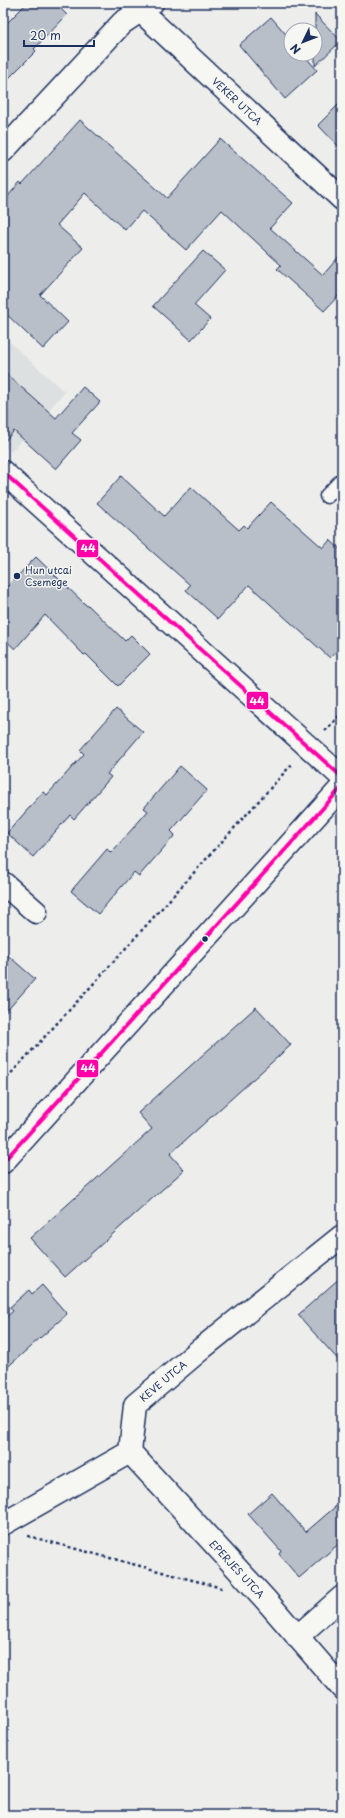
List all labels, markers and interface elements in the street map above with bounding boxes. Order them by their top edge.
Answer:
scale bar [24,22,94,48]
north arrow [283,22,323,62]
text: 20 m [30,26,61,44]
text: N [286,40,305,58]
street label: VEKER UTCA [209,73,266,128]
line badge: 44 [76,539,99,558]
text: 44 [80,539,96,556]
place label: Hun utcai Csemege [25,562,72,589]
marker: Hun utcai Csemege [12,571,22,581]
line badge: 44 [246,691,269,710]
text: 44 [249,692,265,709]
unlabelled marker [200,934,210,944]
line badge: 44 [76,1059,99,1078]
text: 44 [80,1059,96,1076]
street label: KEVE UTCA [136,1356,190,1405]
street label: EPERJES UTCA [206,1536,269,1601]

